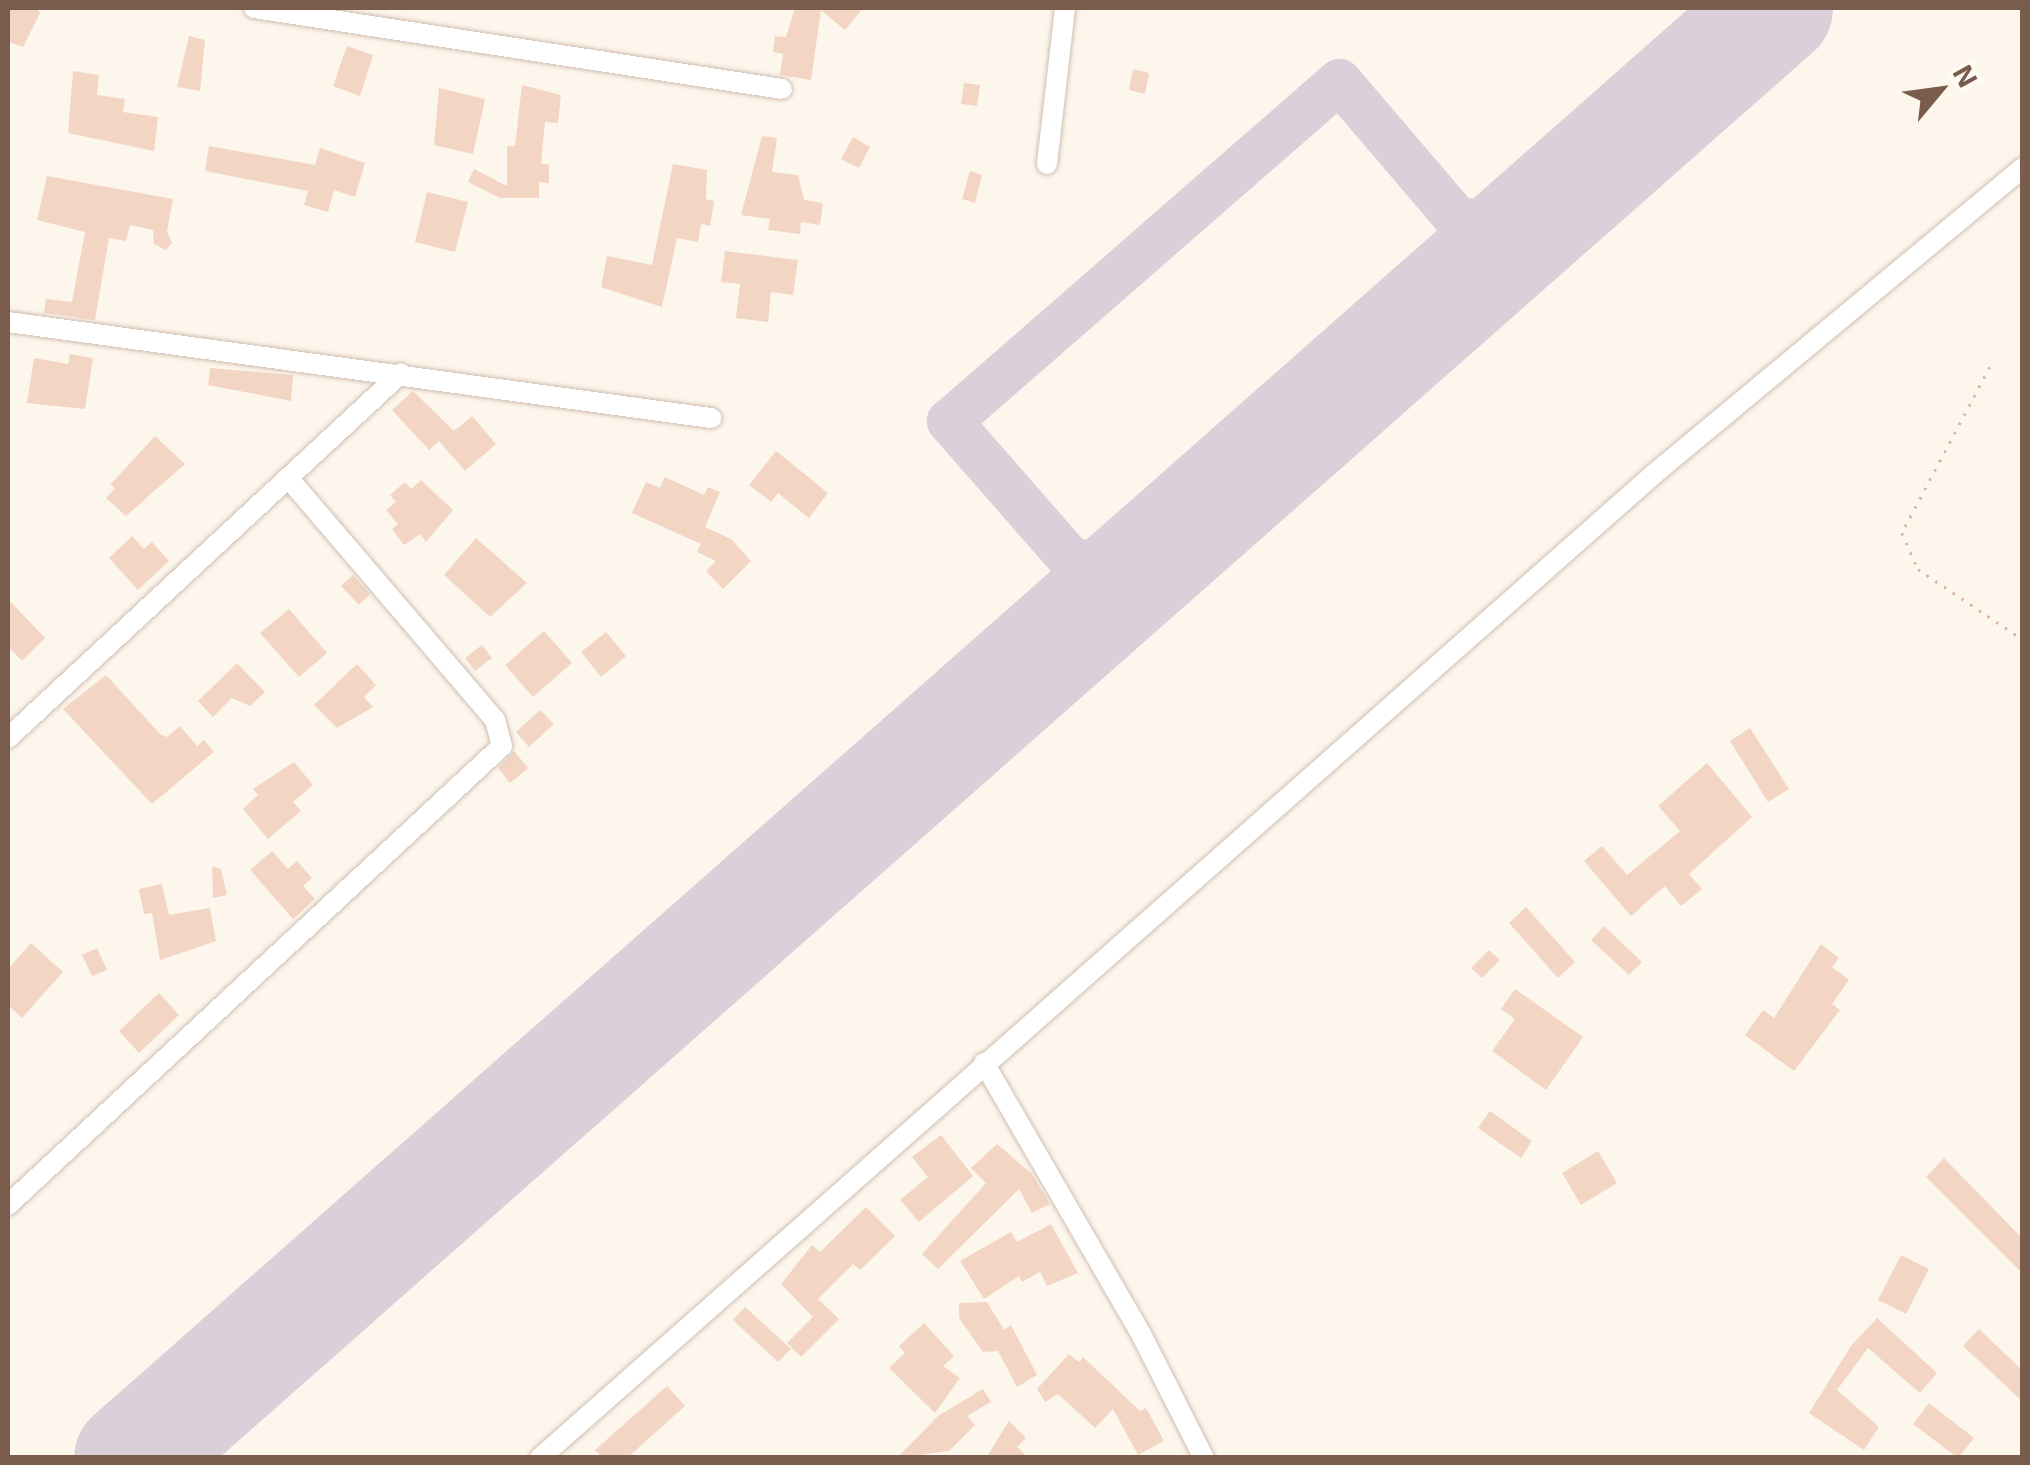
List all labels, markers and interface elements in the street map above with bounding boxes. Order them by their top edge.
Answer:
north arrow [1890,40,1990,140]
text: N [1946,58,1986,93]

